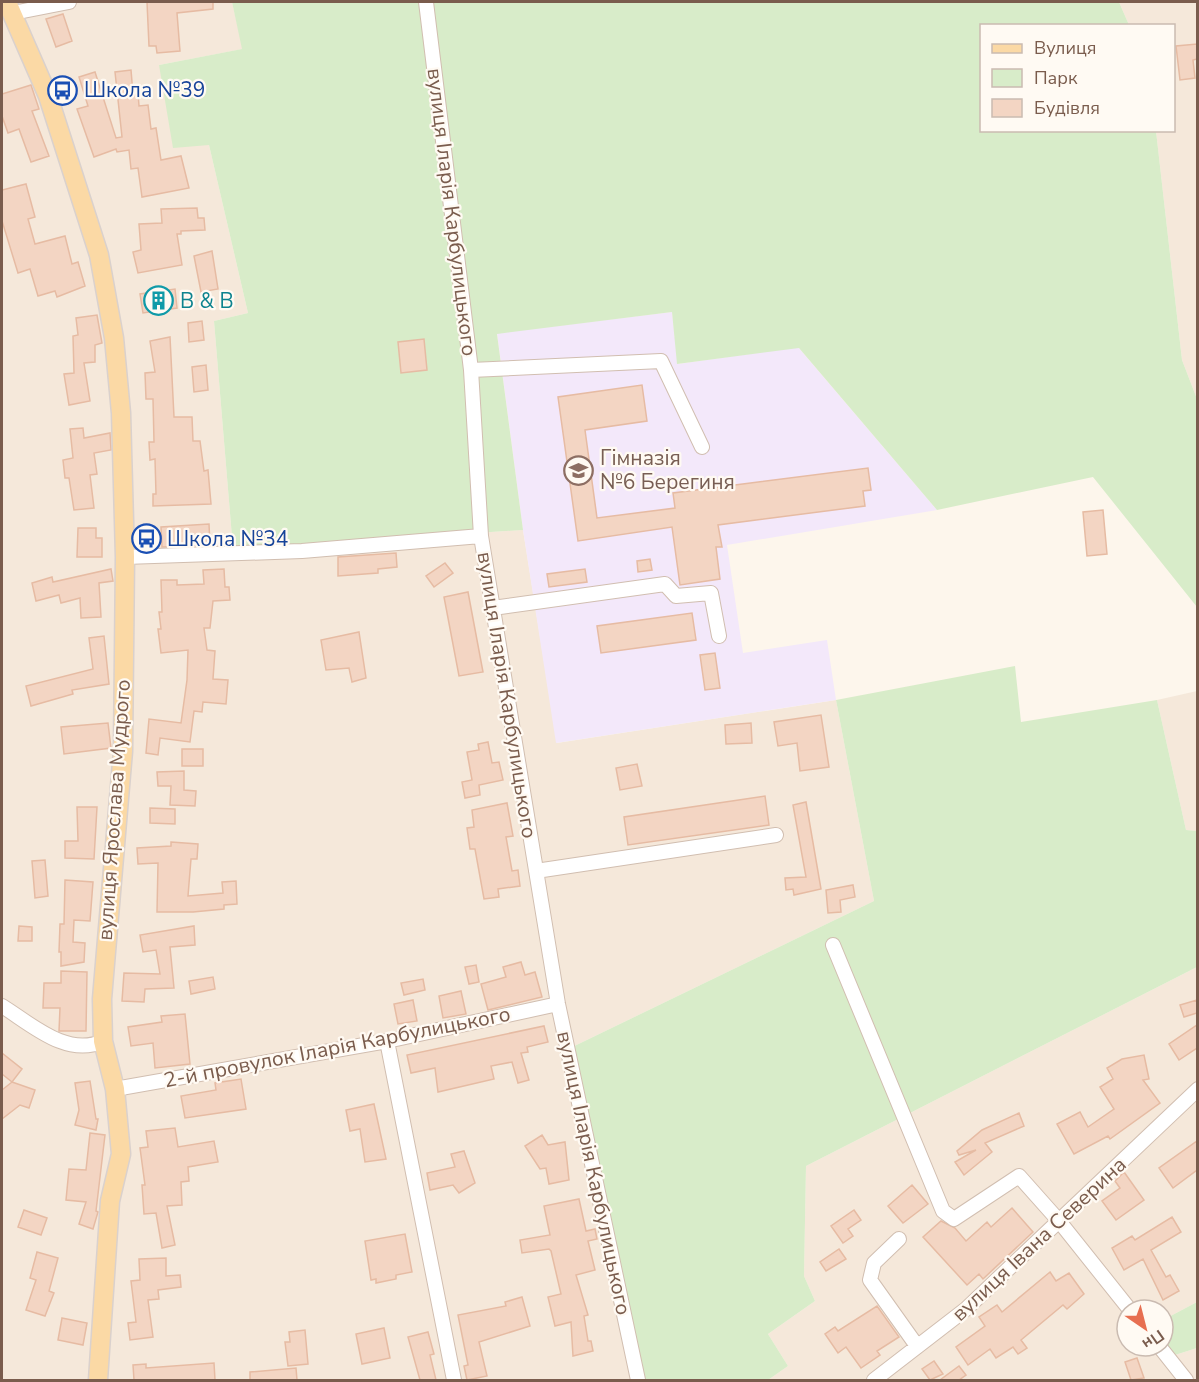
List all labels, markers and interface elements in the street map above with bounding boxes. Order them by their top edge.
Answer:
legend [980,24,1175,132]
text: Вулиця [1034,36,1096,60]
street label: вулиця Іларія Карбулицького [420,66,484,358]
text: Парк [1034,66,1078,90]
bus stop icon: Школа №39 [47,74,79,106]
place label: Школа №39 [84,76,205,104]
text: Будівля [1034,96,1100,120]
building icon: B & B [143,285,175,317]
place label: B & B [180,287,234,315]
place label: Гімназія №6 Берегиня [600,444,735,496]
school or university icon: Гімназія №6 Берегиня [563,454,595,486]
bus stop icon: Школа №34 [130,523,162,555]
place label: Школа №34 [167,525,288,553]
street label: вулиця Іларія Карбулицького [470,550,544,840]
street label: вулиця Ярослава Мудрого [91,678,137,942]
street label: 2-й провулок Іларія Карбулицького [161,1000,513,1094]
street label: вулиця Іларія Карбулицького [550,1028,638,1318]
street label: вулиця Івана Северина [946,1151,1132,1327]
north arrow [1115,1298,1175,1358]
text: Пн [1138,1324,1168,1355]

